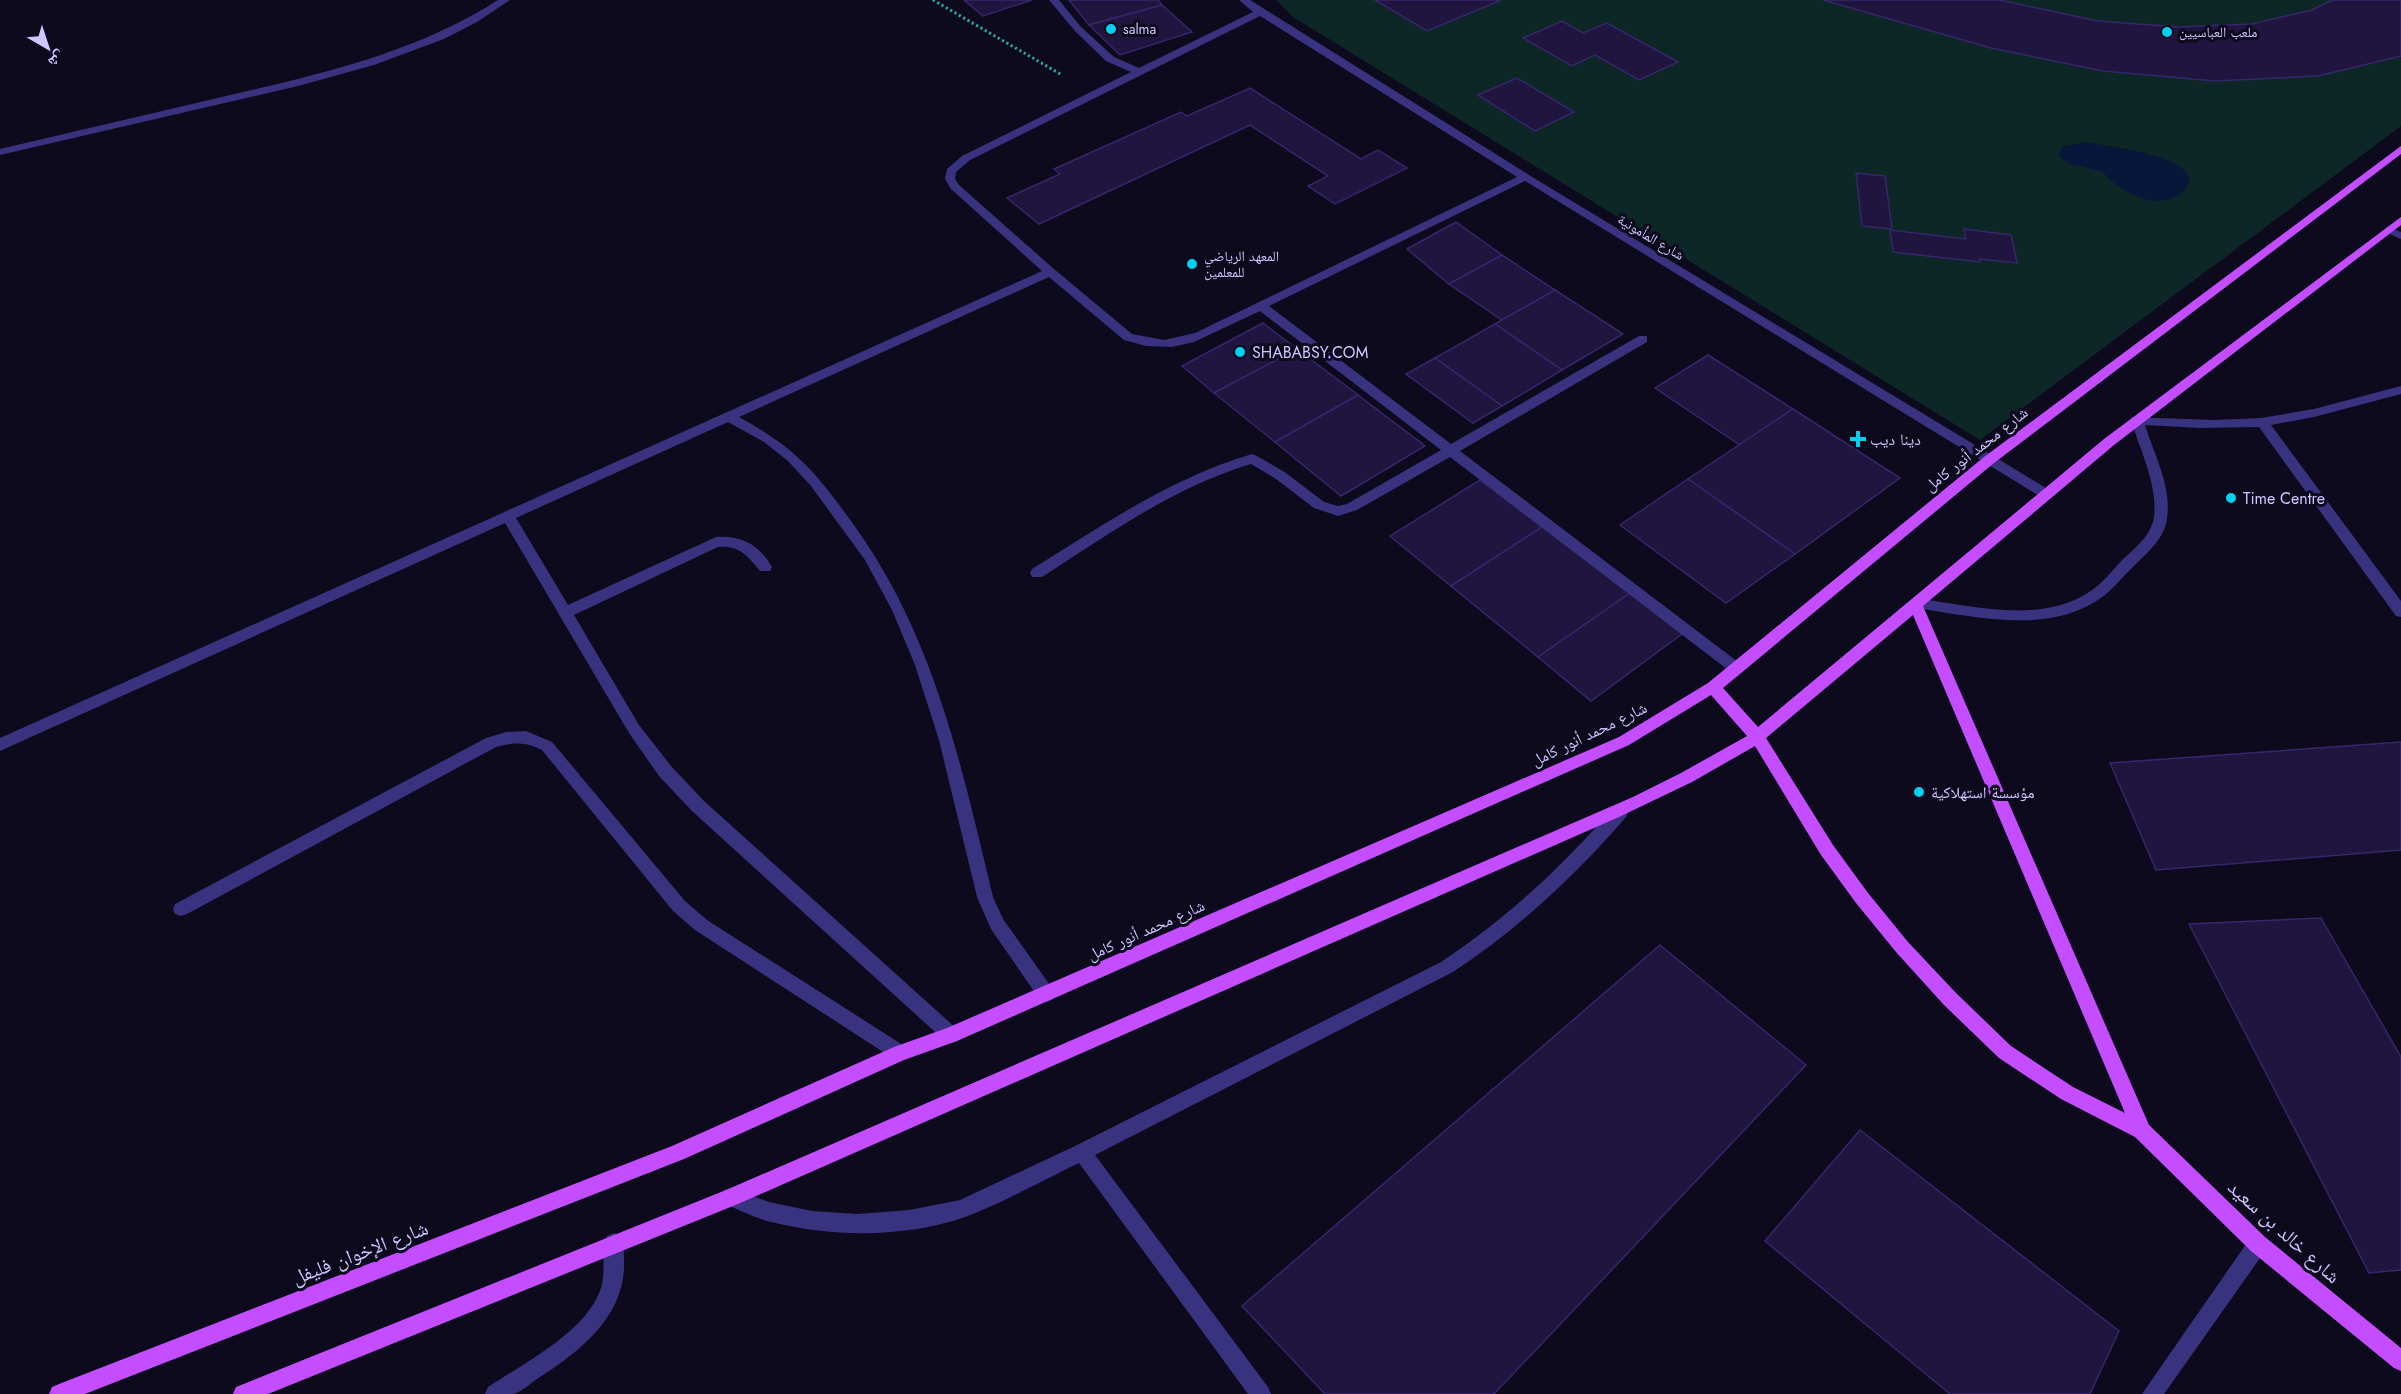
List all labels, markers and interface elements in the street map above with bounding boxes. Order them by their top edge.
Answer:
north arrow [18,18,78,78]
place label: salma [1123,19,1156,39]
marker: salma [1104,22,1118,36]
place label: ملعب العباسيين [2179,22,2257,42]
marker: ملعب العباسيين [2160,25,2174,39]
text: ش [43,45,71,74]
street label: شارع المأمونية [1614,209,1688,265]
place label: المعهد الرياضي للمعلمين [1204,246,1279,282]
marker: المعهد الرياضي للمعلمين [1185,257,1199,271]
place label: SHABABSY.COM [1252,341,1368,364]
marker: SHABABSY.COM [1233,345,1247,359]
street label: شارع محمد أنور كامل [1919,401,2033,497]
place label: دينا ديب [1870,428,1921,451]
marker: دينا ديب [1851,432,1865,446]
place label: Time Centre [2243,487,2325,510]
marker: Time Centre [2224,491,2238,505]
street label: شارع محمد أنور كامل [1527,696,1651,772]
place label: مؤسسة استهلاكية [1931,781,2035,804]
marker: مؤسسة استهلاكية [1912,785,1926,799]
street label: شارع محمد أنور كامل [1084,894,1208,966]
street label: شارع خالد بن سعيد [2221,1173,2347,1291]
street label: شارع الإخوان فليفل [288,1214,432,1292]

